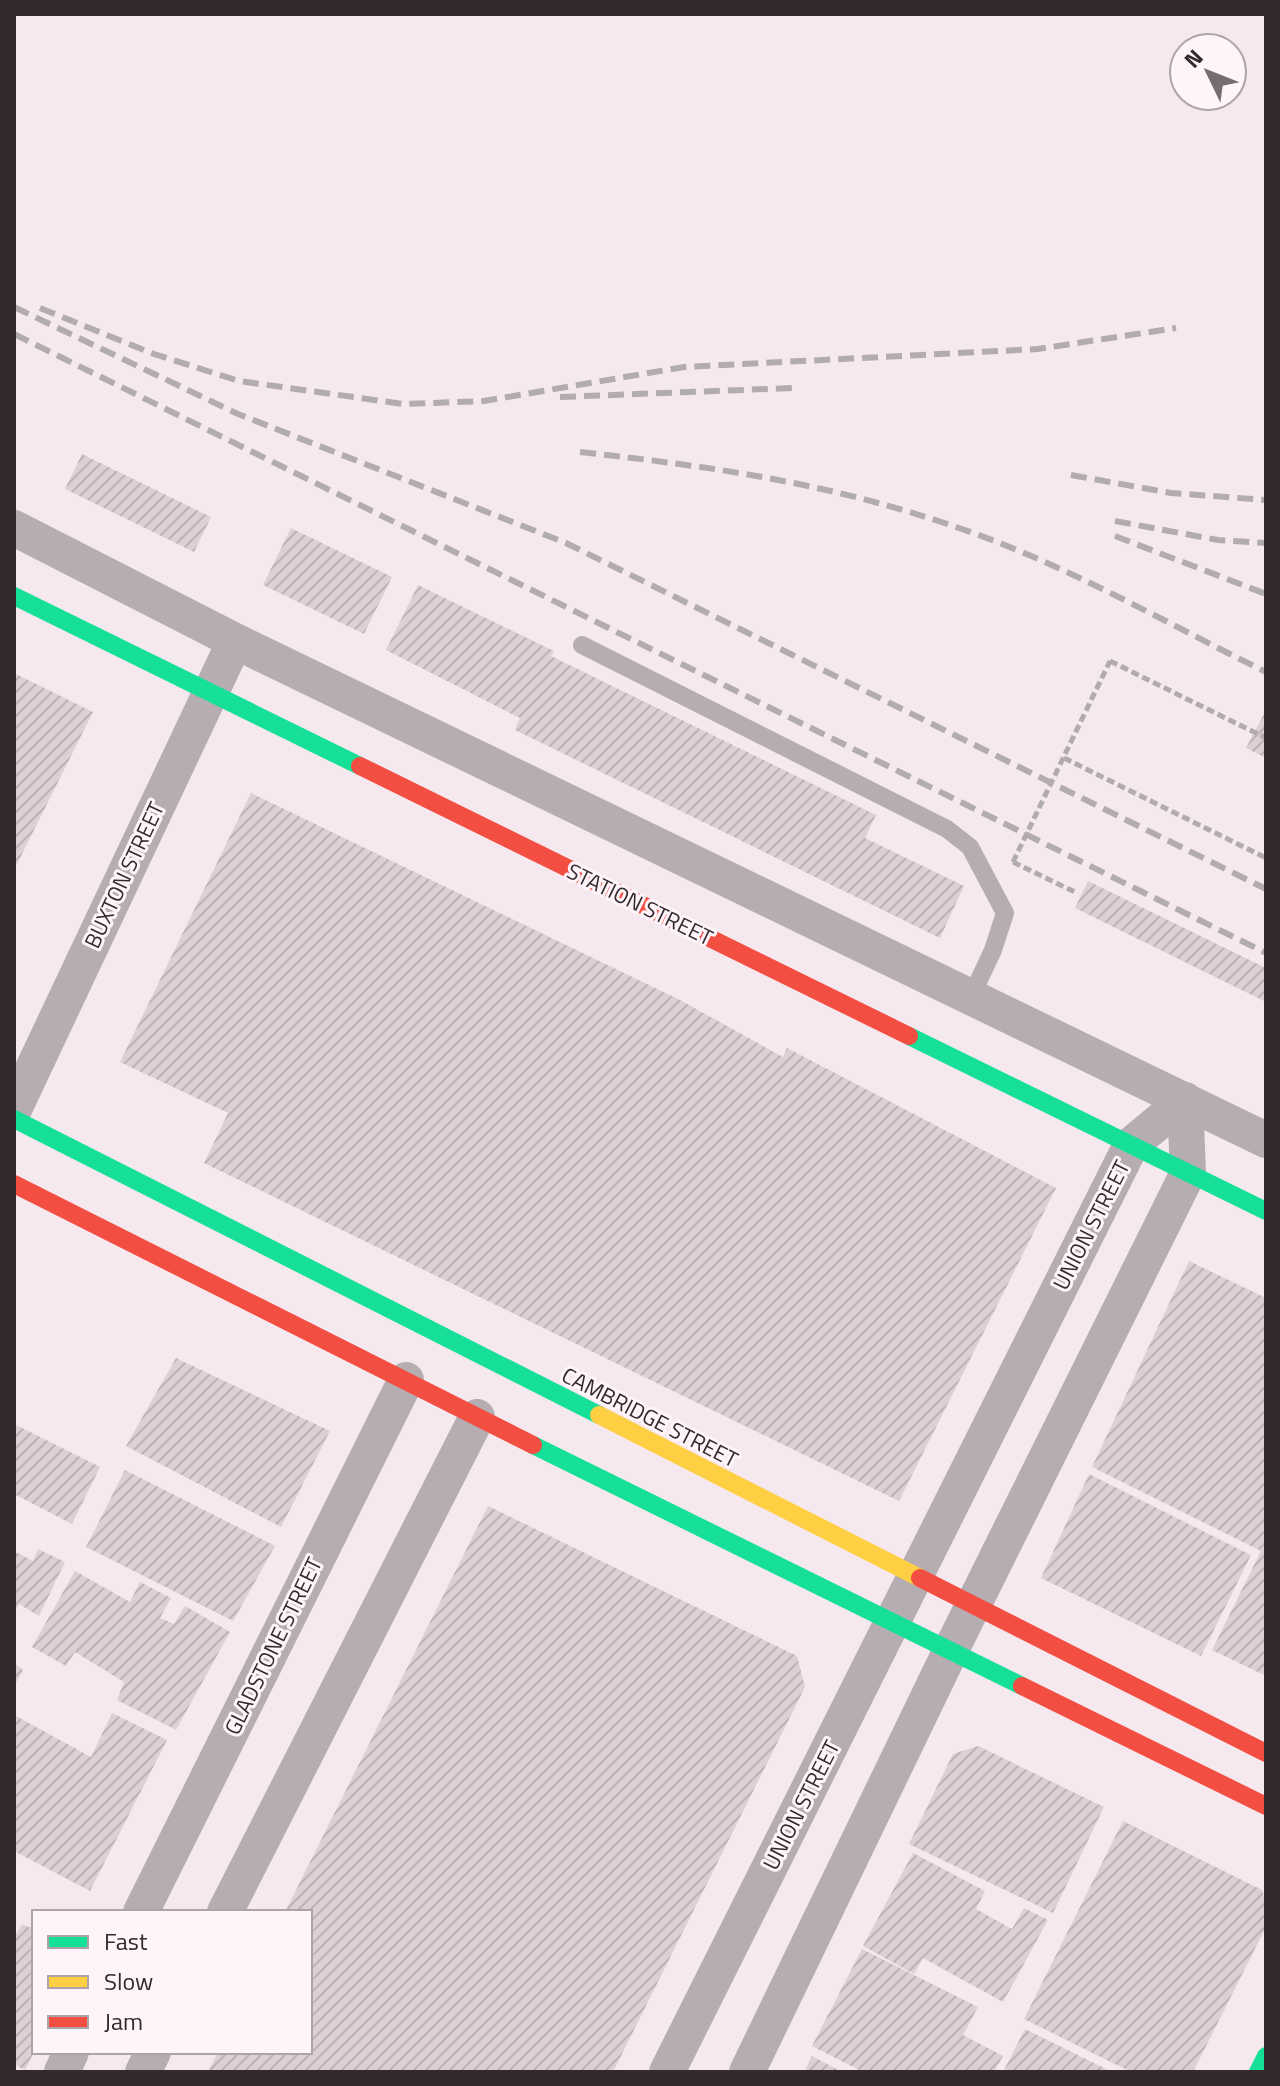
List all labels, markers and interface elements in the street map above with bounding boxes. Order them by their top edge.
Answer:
north arrow [1168,32,1248,112]
text: N [1176,41,1211,76]
street label: BUXTON STREET [75,796,173,954]
street label: STATION STREET [561,854,719,954]
street label: UNION STREET [1044,1154,1138,1296]
street label: CAMBRIDGE STREET [556,1358,744,1476]
street label: GLADSTONE STREET [215,1551,331,1741]
street label: UNION STREET [754,1734,848,1876]
legend [32,1910,312,2054]
text: Fast [104,1923,148,1959]
text: Slow [104,1963,153,1999]
text: Jam [104,2003,143,2039]

